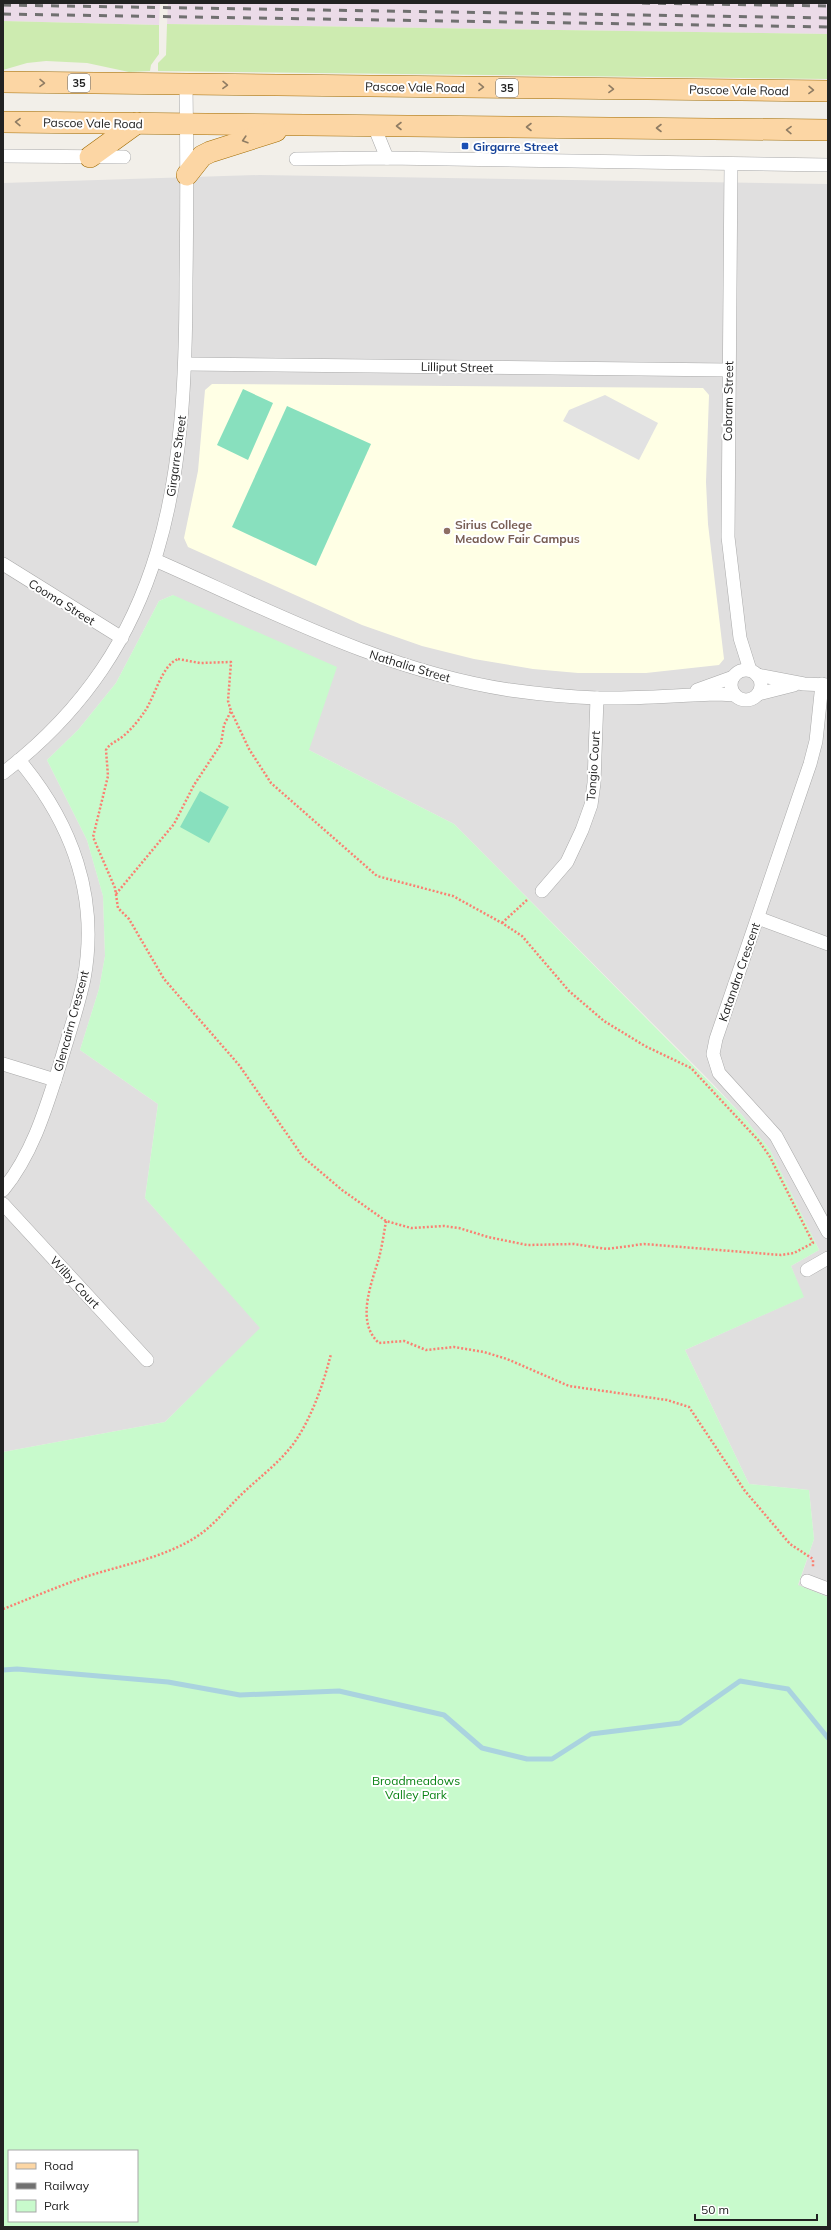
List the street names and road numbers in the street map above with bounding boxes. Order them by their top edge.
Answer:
road number: 35 [68,74,90,92]
street label: Pascoe Vale Road [365,79,465,95]
road number: 35 [496,79,518,97]
street label: Pascoe Vale Road [689,82,789,98]
street label: Pascoe Vale Road [43,115,143,131]
street label: Lilliput Street [421,359,493,375]
street label: Cobram Street [720,361,736,441]
street label: Girgarre Street [163,414,189,498]
street label: Cooma Street [26,576,98,628]
street label: Nathalia Street [368,647,452,685]
street label: Tongio Court [583,730,603,802]
street label: Katandra Crescent [715,921,763,1023]
street label: Glencairn Crescent [50,969,92,1073]
street label: Wilby Court [47,1253,103,1311]

